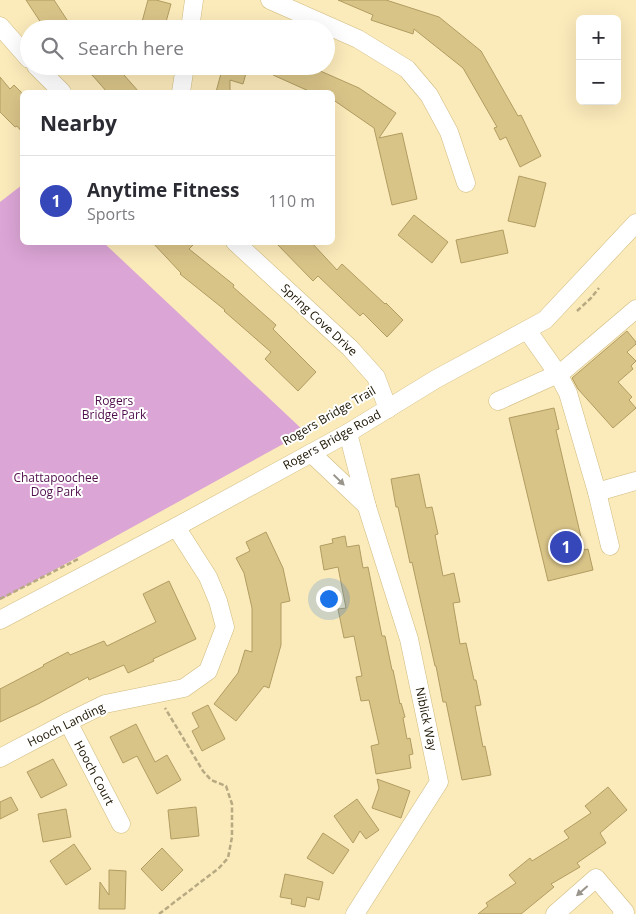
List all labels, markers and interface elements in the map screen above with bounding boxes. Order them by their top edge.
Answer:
map controls [576,15,621,105]
button: + [576,15,621,60]
search box [20,20,335,75]
icon: search [38,34,66,62]
text: Search here [78,35,184,61]
button: − [576,60,621,105]
text: Nearby [40,109,117,137]
text: Anytime Fitness [87,177,239,203]
text: 1 [51,190,61,212]
text: 110 m [269,190,315,212]
text: Sports [87,203,135,225]
street label: Spring Cove Drive [277,280,361,360]
street label: Rogers Bridge Trail [279,382,379,449]
park label: Rogers Bridge Park [82,392,147,423]
street label: Rogers Bridge Road [280,406,384,474]
park label: Chattapoochee Dog Park [13,469,99,500]
one-way arrow [333,474,345,486]
pin: 1 [550,528,582,566]
your location [316,586,342,612]
street label: Niblick Way [411,686,442,753]
street label: Hooch Landing [24,698,108,751]
street label: Hooch Court [70,738,119,808]
one-way arrow [576,885,588,897]

